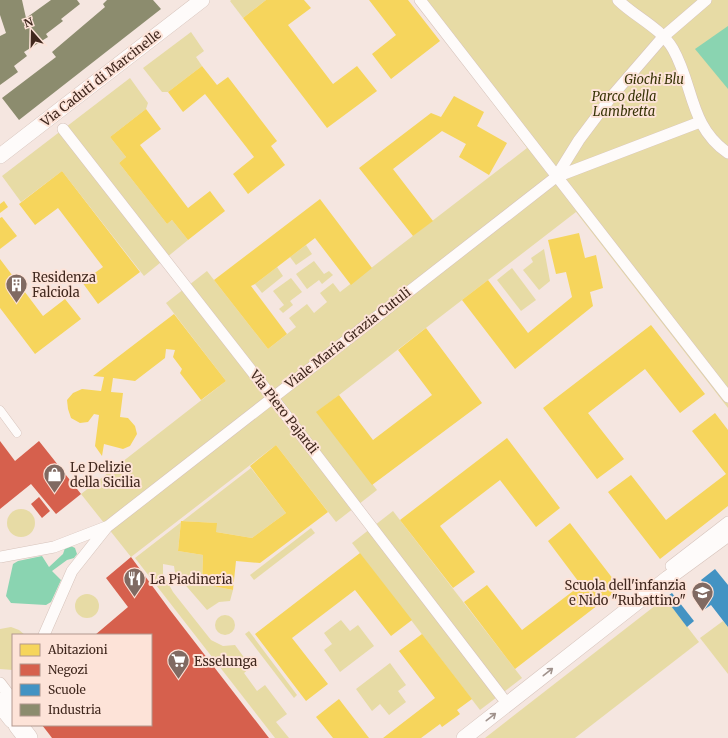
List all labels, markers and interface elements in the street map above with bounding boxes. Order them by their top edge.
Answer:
north arrow [12,12,52,52]
text: N [22,14,35,31]
street label: Via Caduti di Marcinelle [37,26,165,131]
park label: Giochi Blu [624,71,684,88]
park label: Parco della Lambretta [592,88,656,120]
place label: Residenza Falciola [32,269,96,301]
building icon: Residenza Falciola [4,271,30,304]
street label: Viale Maria Grazia Cutuli [281,284,414,393]
street label: Via Piero Pajardi [245,366,322,457]
place label: Le Delizie della Sicilia [70,459,140,491]
shop icon: Le Delizie della Sicilia [41,461,67,494]
restaurant icon: La Piadineria [122,566,148,599]
place label: La Piadineria [150,571,233,588]
place label: Scuola dell'infanzia e Nido "Rubattino" [565,577,686,609]
school or university icon: Scuola dell'infanzia e Nido "Rubattino" [689,579,715,612]
legend [12,634,152,726]
text: Abitazioni [47,642,108,657]
supermarket icon: Esselunga [165,648,191,681]
place label: Esselunga [194,653,257,670]
text: Negozi [48,662,88,677]
one-way arrow [543,668,554,676]
text: Scuole [48,682,86,697]
text: Industria [48,702,102,717]
one-way arrow [485,713,496,721]

